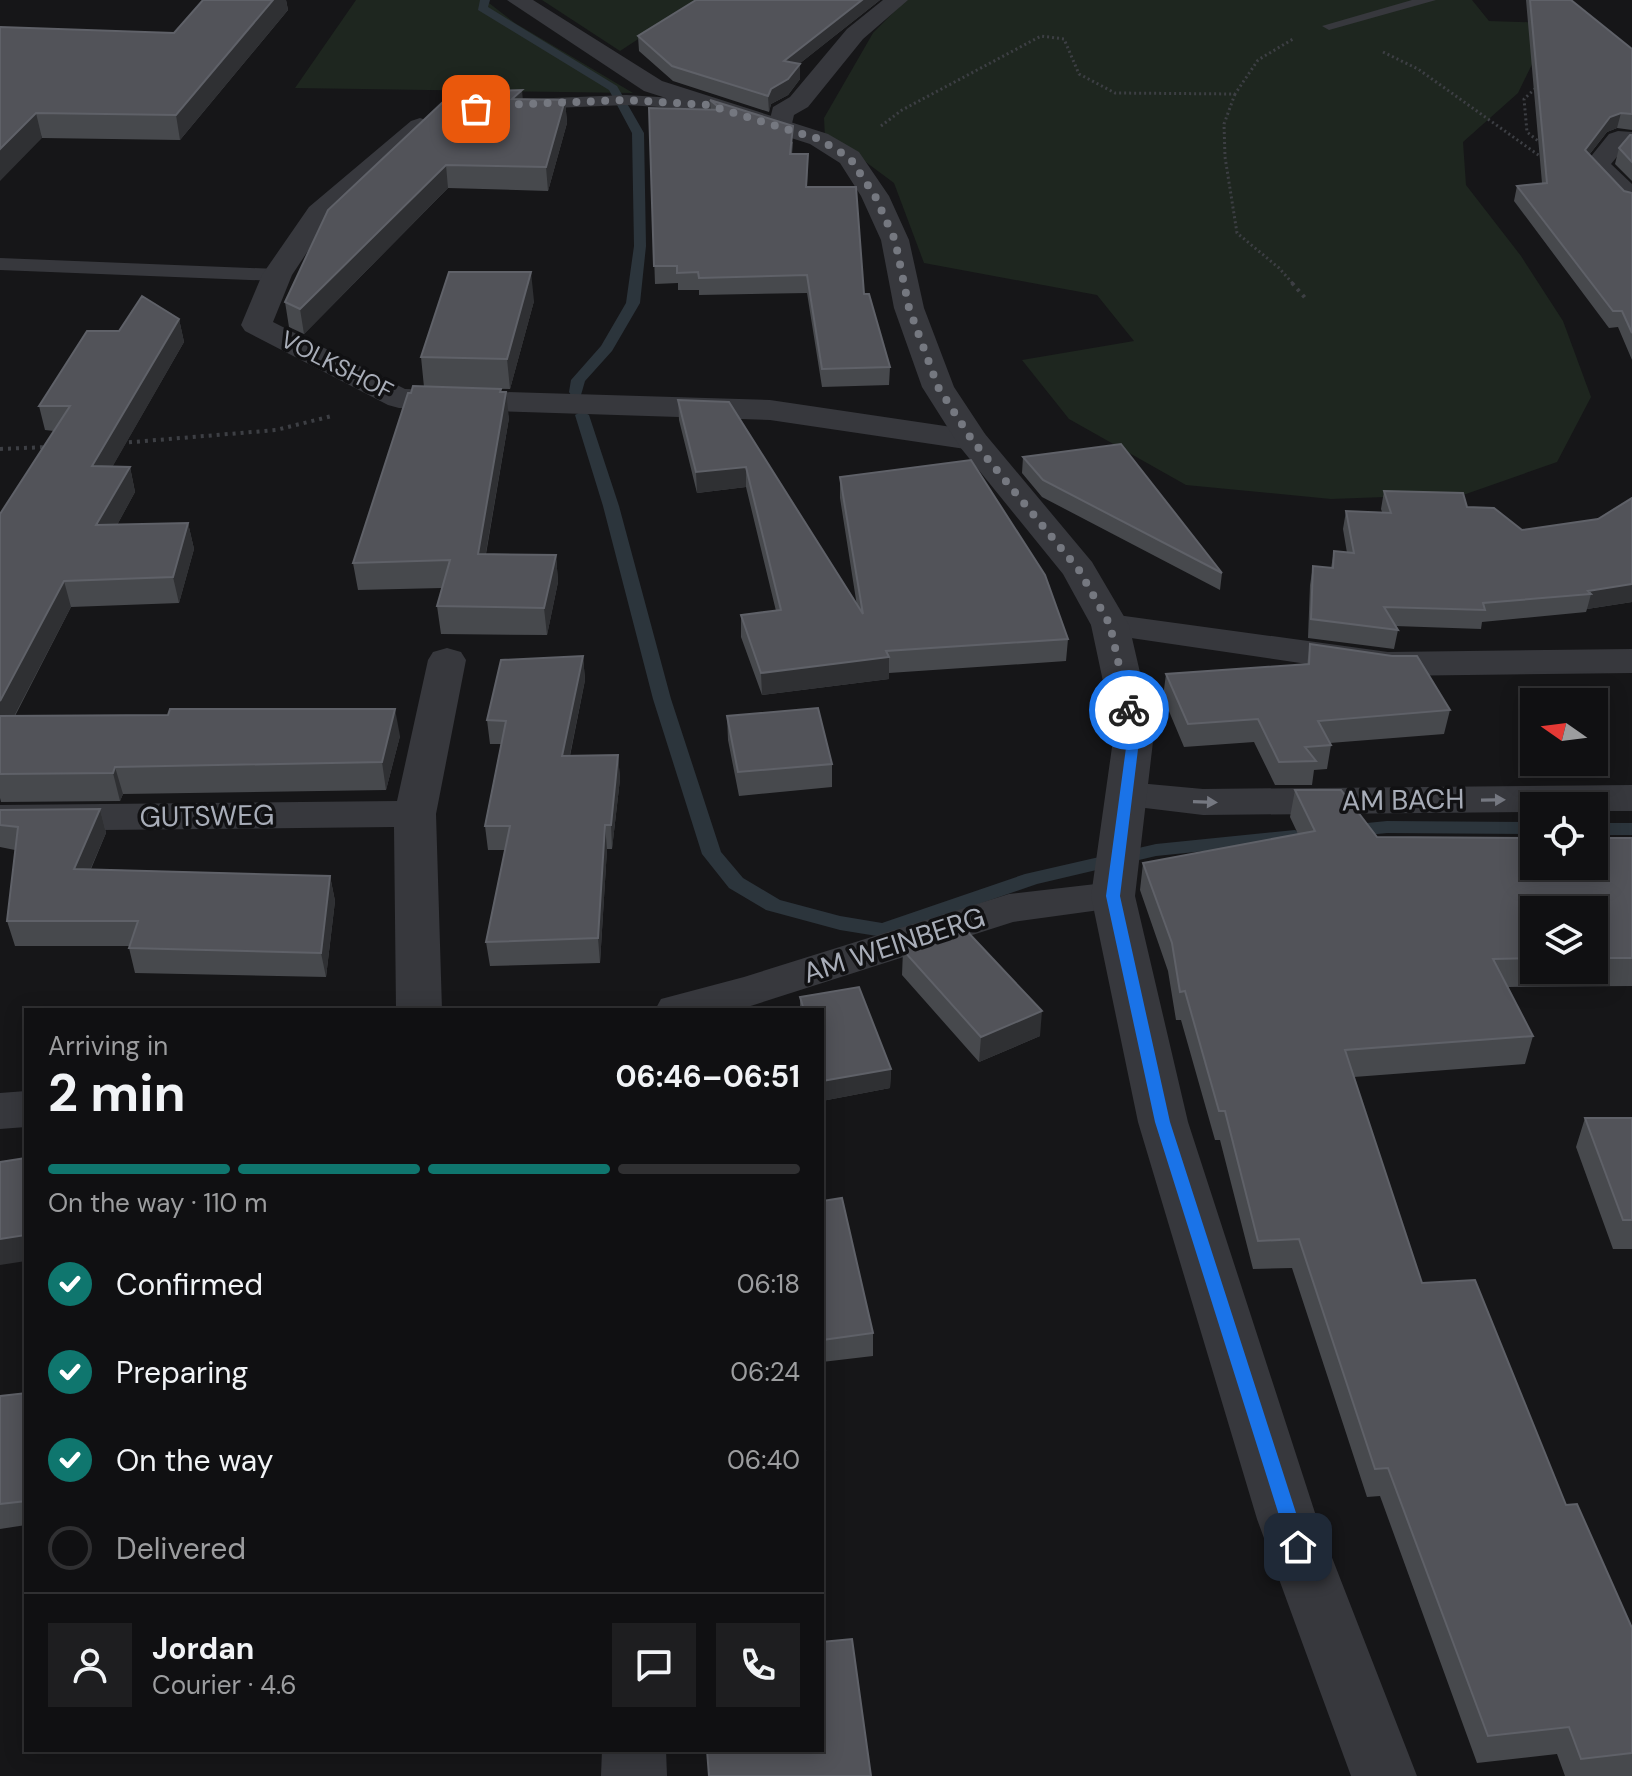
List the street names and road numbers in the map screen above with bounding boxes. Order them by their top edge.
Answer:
street label: VOLKSHOF [275,323,399,407]
street label: AM BACH [1341,780,1465,820]
street label: GUTSWEG [139,796,275,836]
street label: AM WEINBERG [798,898,990,992]

